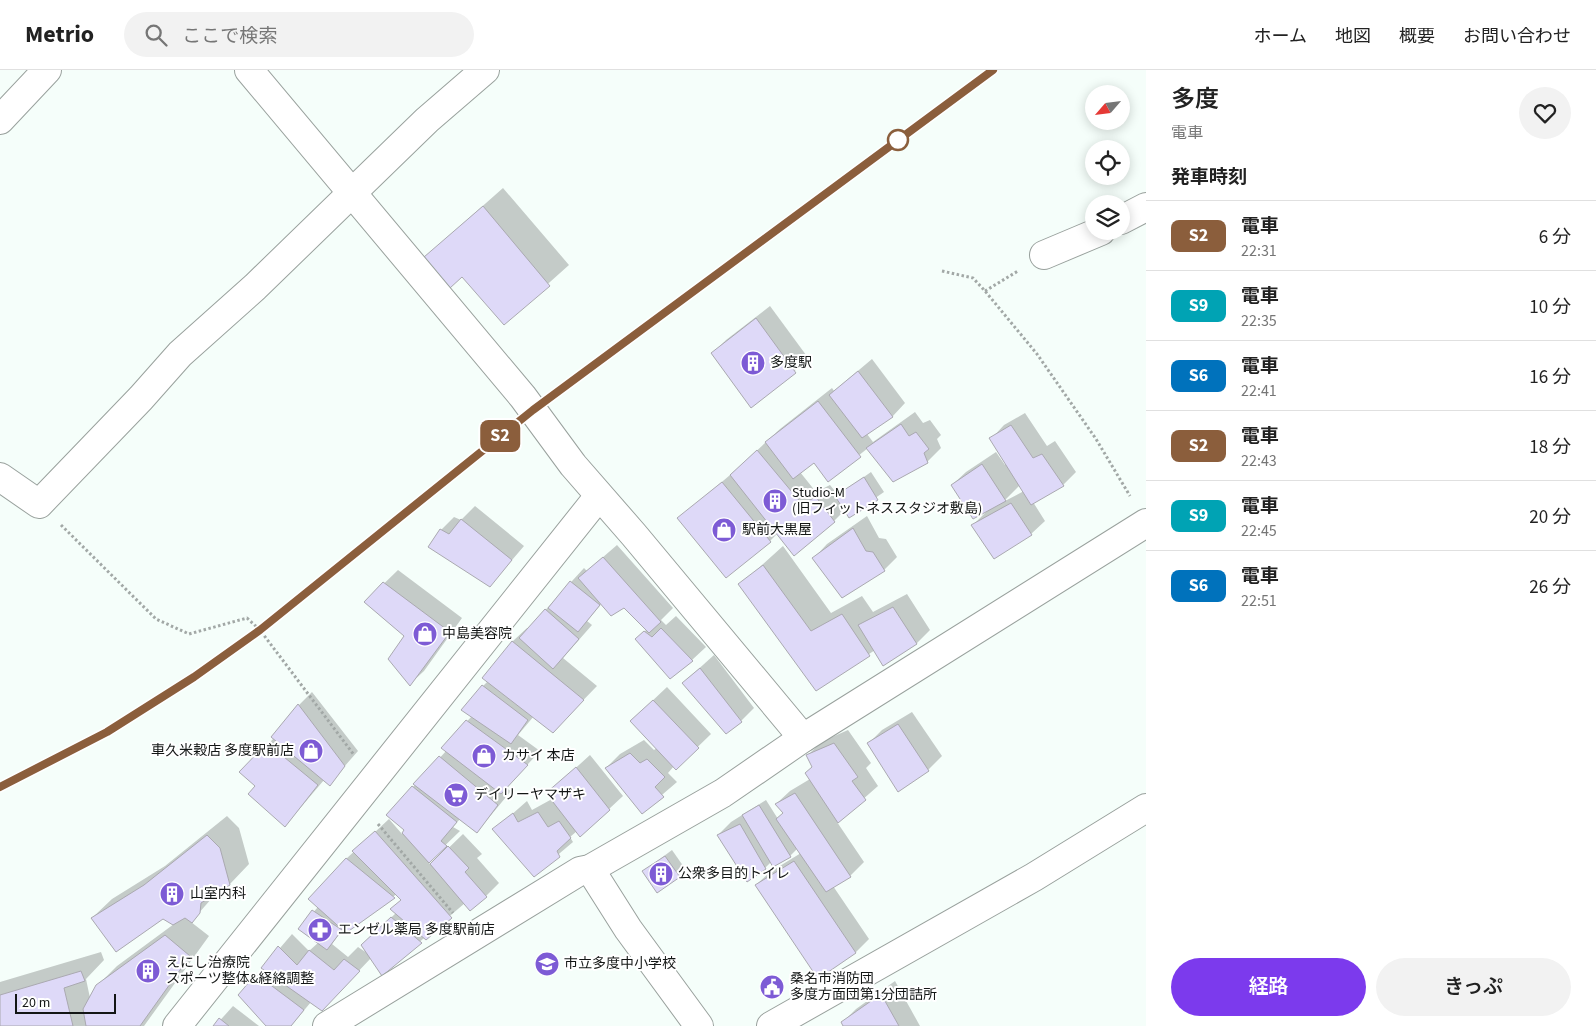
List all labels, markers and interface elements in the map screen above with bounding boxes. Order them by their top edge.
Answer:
search box [124,12,474,57]
text: Metrio [25,17,94,52]
icon: search [142,21,170,49]
text: ここで検索 [182,23,277,50]
text: ホーム [1254,24,1307,49]
text: 地図 [1335,24,1371,49]
text: 概要 [1399,24,1435,49]
text: お問い合わせ [1463,24,1571,49]
text: 多度 [1171,82,1219,117]
north arrow [1085,85,1130,130]
map controls [1085,85,1130,240]
button: heart [1519,87,1571,139]
text: 電車 [1171,122,1203,144]
unlabelled marker [887,129,909,151]
button: locate [1085,140,1130,185]
text: 発車時刻 [1171,164,1247,191]
button: layers [1085,195,1130,240]
text: 電車 [1241,213,1279,240]
text: S2 [1189,223,1208,248]
text: 6 分 [1539,224,1571,251]
text: 22:31 [1241,240,1277,262]
text: 電車 [1241,283,1279,310]
text: S9 [1189,293,1208,318]
text: 10 分 [1529,294,1571,321]
text: 22:35 [1241,310,1277,332]
building icon: 多度駅 [740,350,766,376]
place label: 多度駅 [770,353,812,373]
text: 電車 [1241,353,1279,380]
text: S6 [1189,363,1208,388]
text: 16 分 [1529,364,1571,391]
text: 22:41 [1241,380,1277,402]
line badge: S2 [478,420,522,452]
text: S2 [490,423,510,448]
text: 電車 [1241,423,1279,450]
text: S2 [1189,433,1208,458]
text: 18 分 [1529,434,1571,461]
text: 22:43 [1241,450,1277,472]
place label: Studio-M (旧フィットネススタジオ敷島) [792,483,982,519]
building icon: Studio-M (旧フィットネススタジオ敷島) [762,488,788,514]
text: 電車 [1241,493,1279,520]
text: S9 [1189,503,1208,528]
text: 20 分 [1529,504,1571,531]
shop icon: 駅前大黒屋 [711,517,737,543]
place label: 駅前大黒屋 [742,520,812,540]
text: 22:45 [1241,520,1277,542]
text: 電車 [1241,563,1279,590]
text: S6 [1189,573,1208,598]
text: 26 分 [1529,574,1571,601]
text: 22:51 [1241,590,1277,612]
shop icon: 中島美容院 [412,621,438,647]
place label: 中島美容院 [442,624,512,644]
shop icon: 車久米穀店 多度駅前店 [298,738,324,764]
place label: 車久米穀店 多度駅前店 [151,741,294,761]
shop icon: カサイ 本店 [471,743,497,769]
place label: カサイ 本店 [502,746,575,766]
supermarket icon: デイリーヤマザキ [443,782,469,808]
place label: デイリーヤマザキ [474,785,586,805]
building icon: 公衆多目的トイレ [648,861,674,887]
place label: 公衆多目的トイレ [678,864,790,884]
building icon: 山室内科 [159,881,185,907]
place label: 山室内科 [190,884,246,904]
pharmacy icon: エンゼル薬局 多度駅前店 [307,917,333,943]
place label: エンゼル薬局 多度駅前店 [338,920,495,940]
school or university icon: 市立多度中小学校 [534,951,560,977]
place label: えにし治療院 スポーツ整体&経絡調整 [166,953,314,989]
place label: 市立多度中小学校 [564,954,676,974]
building icon: えにし治療院 スポーツ整体&経絡調整 [135,958,161,984]
button: 経路 [1171,958,1366,1016]
button: きっぷ [1376,958,1571,1016]
place label: 桑名市消防団 多度方面団第1分団詰所 [790,969,937,1005]
public building icon: 桑名市消防団 多度方面団第1分団詰所 [759,974,785,1000]
scale bar [15,991,116,1014]
text: 20 m [22,993,50,1013]

